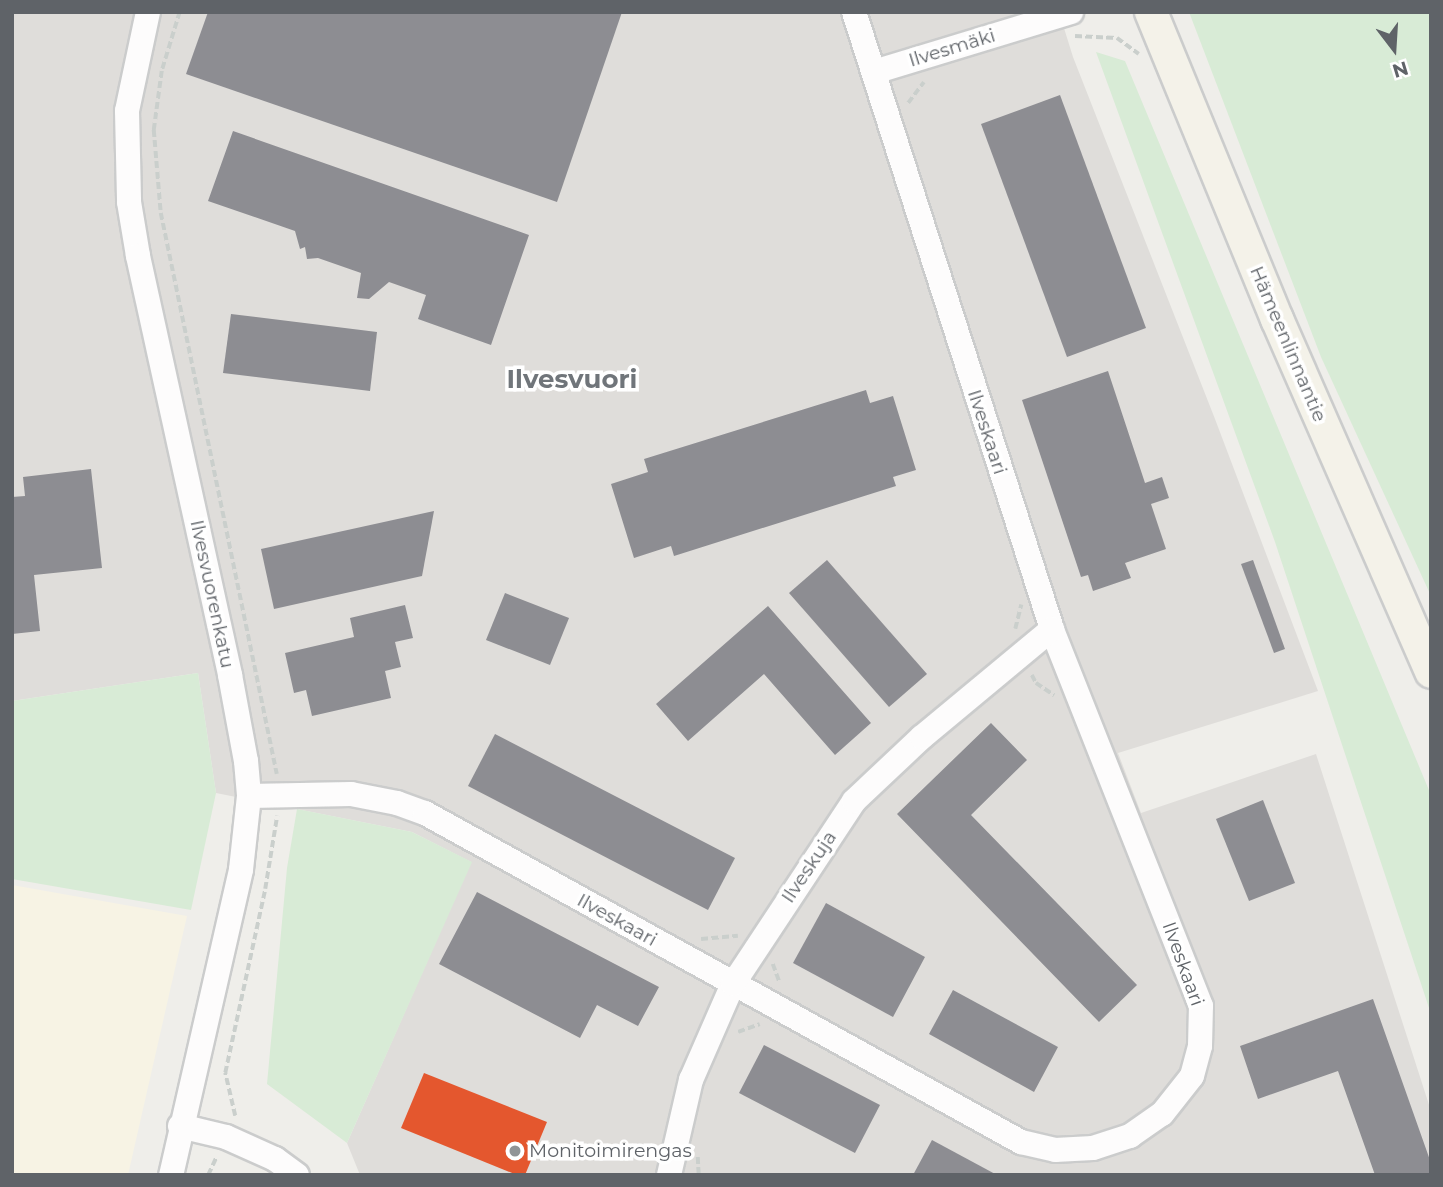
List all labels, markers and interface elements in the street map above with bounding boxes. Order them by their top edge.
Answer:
north arrow [1359,14,1429,84]
street label: Ilvesmäki [906,24,998,72]
text: N [1390,56,1411,83]
street label: Hämeenlinnantie [1245,263,1331,425]
district label: Ilvesvuori [507,364,637,396]
street label: Ilveskaari [963,387,1011,477]
street label: Ilvesvuorenkatu [185,518,239,670]
street label: Ilveskuja [777,827,841,907]
street label: Ilveskaari [573,889,661,951]
street label: Ilveskaari [1157,919,1209,1009]
place label: Monitoimirengas [529,1140,692,1162]
marker: Monitoimirengas [507,1143,523,1159]

